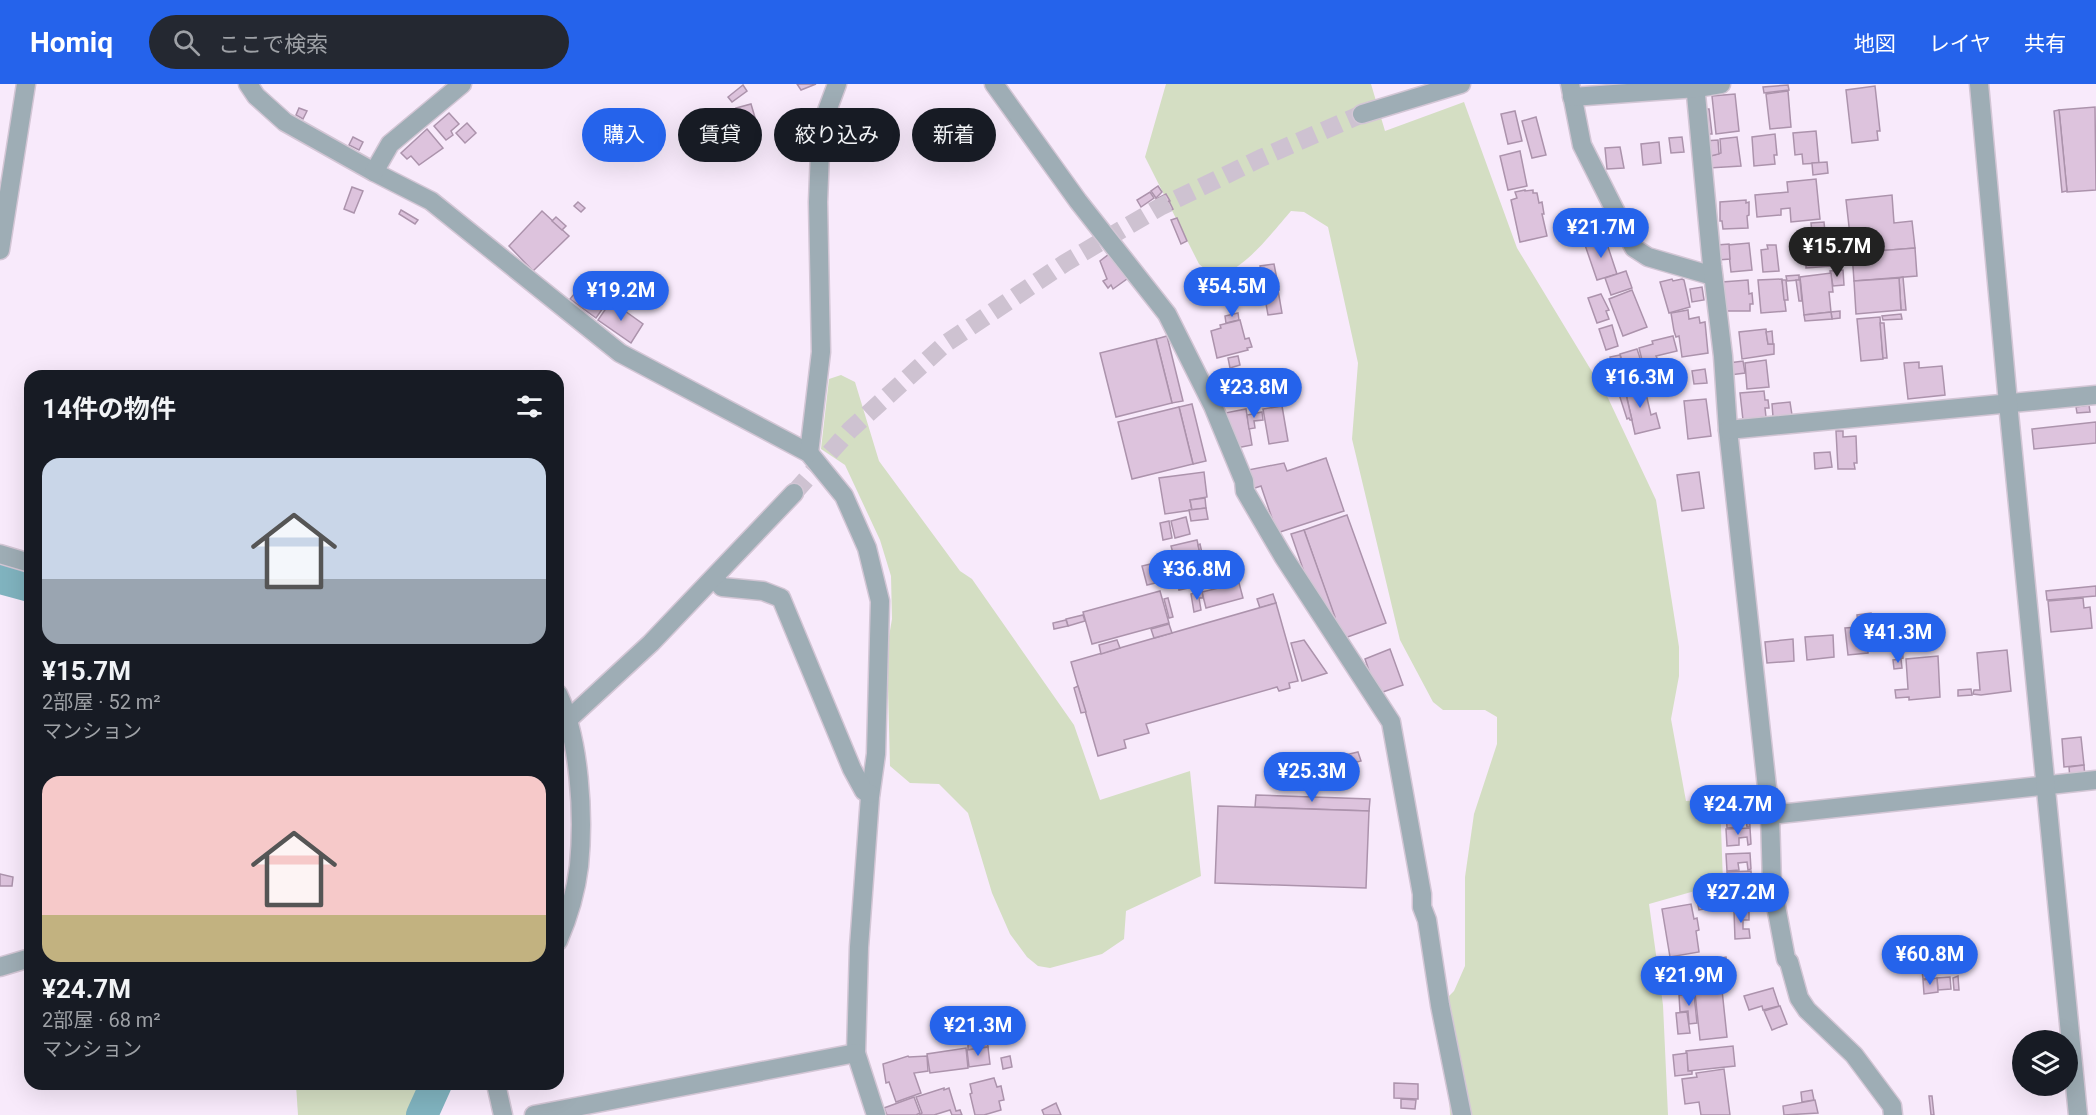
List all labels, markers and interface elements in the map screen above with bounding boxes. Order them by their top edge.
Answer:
search box [149,15,569,69]
text: Homiq [30,26,113,59]
icon: search [170,26,203,59]
text: ここで検索 [218,32,328,57]
text: 地図 [1854,32,1896,56]
text: レイヤ [1929,32,1991,56]
text: 共有 [2024,32,2066,56]
chip: 購入 [582,108,666,162]
chip: 賃貸 [678,108,762,162]
chip: 絞り込み [774,108,900,162]
chip: 新着 [912,108,996,162]
pin: ¥21.7M [1552,208,1650,259]
text: ¥21.7M [1567,215,1635,239]
pin: ¥15.7M [1788,227,1886,278]
text: ¥15.7M [1803,234,1871,258]
pin: ¥54.5M [1183,267,1281,318]
pin: ¥19.2M [572,271,670,322]
text: ¥54.5M [1198,274,1266,298]
text: ¥19.2M [587,278,655,302]
pin: ¥16.3M [1591,358,1689,409]
text: ¥16.3M [1606,365,1674,389]
pin: ¥23.8M [1205,368,1303,419]
text: ¥23.8M [1220,375,1288,399]
icon: filters [513,390,546,423]
text: 14件の物件 [42,394,176,424]
icon: home [240,497,348,605]
pin: ¥36.8M [1148,550,1246,601]
text: ¥36.8M [1163,557,1231,581]
pin: ¥41.3M [1849,613,1947,664]
text: ¥41.3M [1864,620,1932,644]
text: ¥15.7M [42,656,131,686]
text: 2部屋 · 52 m² [42,690,161,714]
text: マンション [42,719,142,743]
pin: ¥25.3M [1263,752,1361,803]
text: ¥25.3M [1278,759,1346,783]
pin: ¥24.7M [1689,785,1787,836]
text: ¥24.7M [1704,792,1772,816]
icon: home [240,815,348,923]
pin: ¥27.2M [1692,873,1790,924]
text: ¥27.2M [1707,880,1775,904]
pin: ¥60.8M [1881,935,1979,986]
text: ¥60.8M [1896,942,1964,966]
pin: ¥21.9M [1640,956,1738,1007]
text: ¥21.9M [1655,963,1723,987]
text: ¥24.7M [42,974,131,1004]
pin: ¥21.3M [929,1006,1027,1057]
text: 2部屋 · 68 m² [42,1008,161,1032]
text: ¥21.3M [944,1013,1012,1037]
map controls [2012,1030,2078,1096]
button: layers [2012,1030,2078,1096]
text: マンション [42,1037,142,1061]

